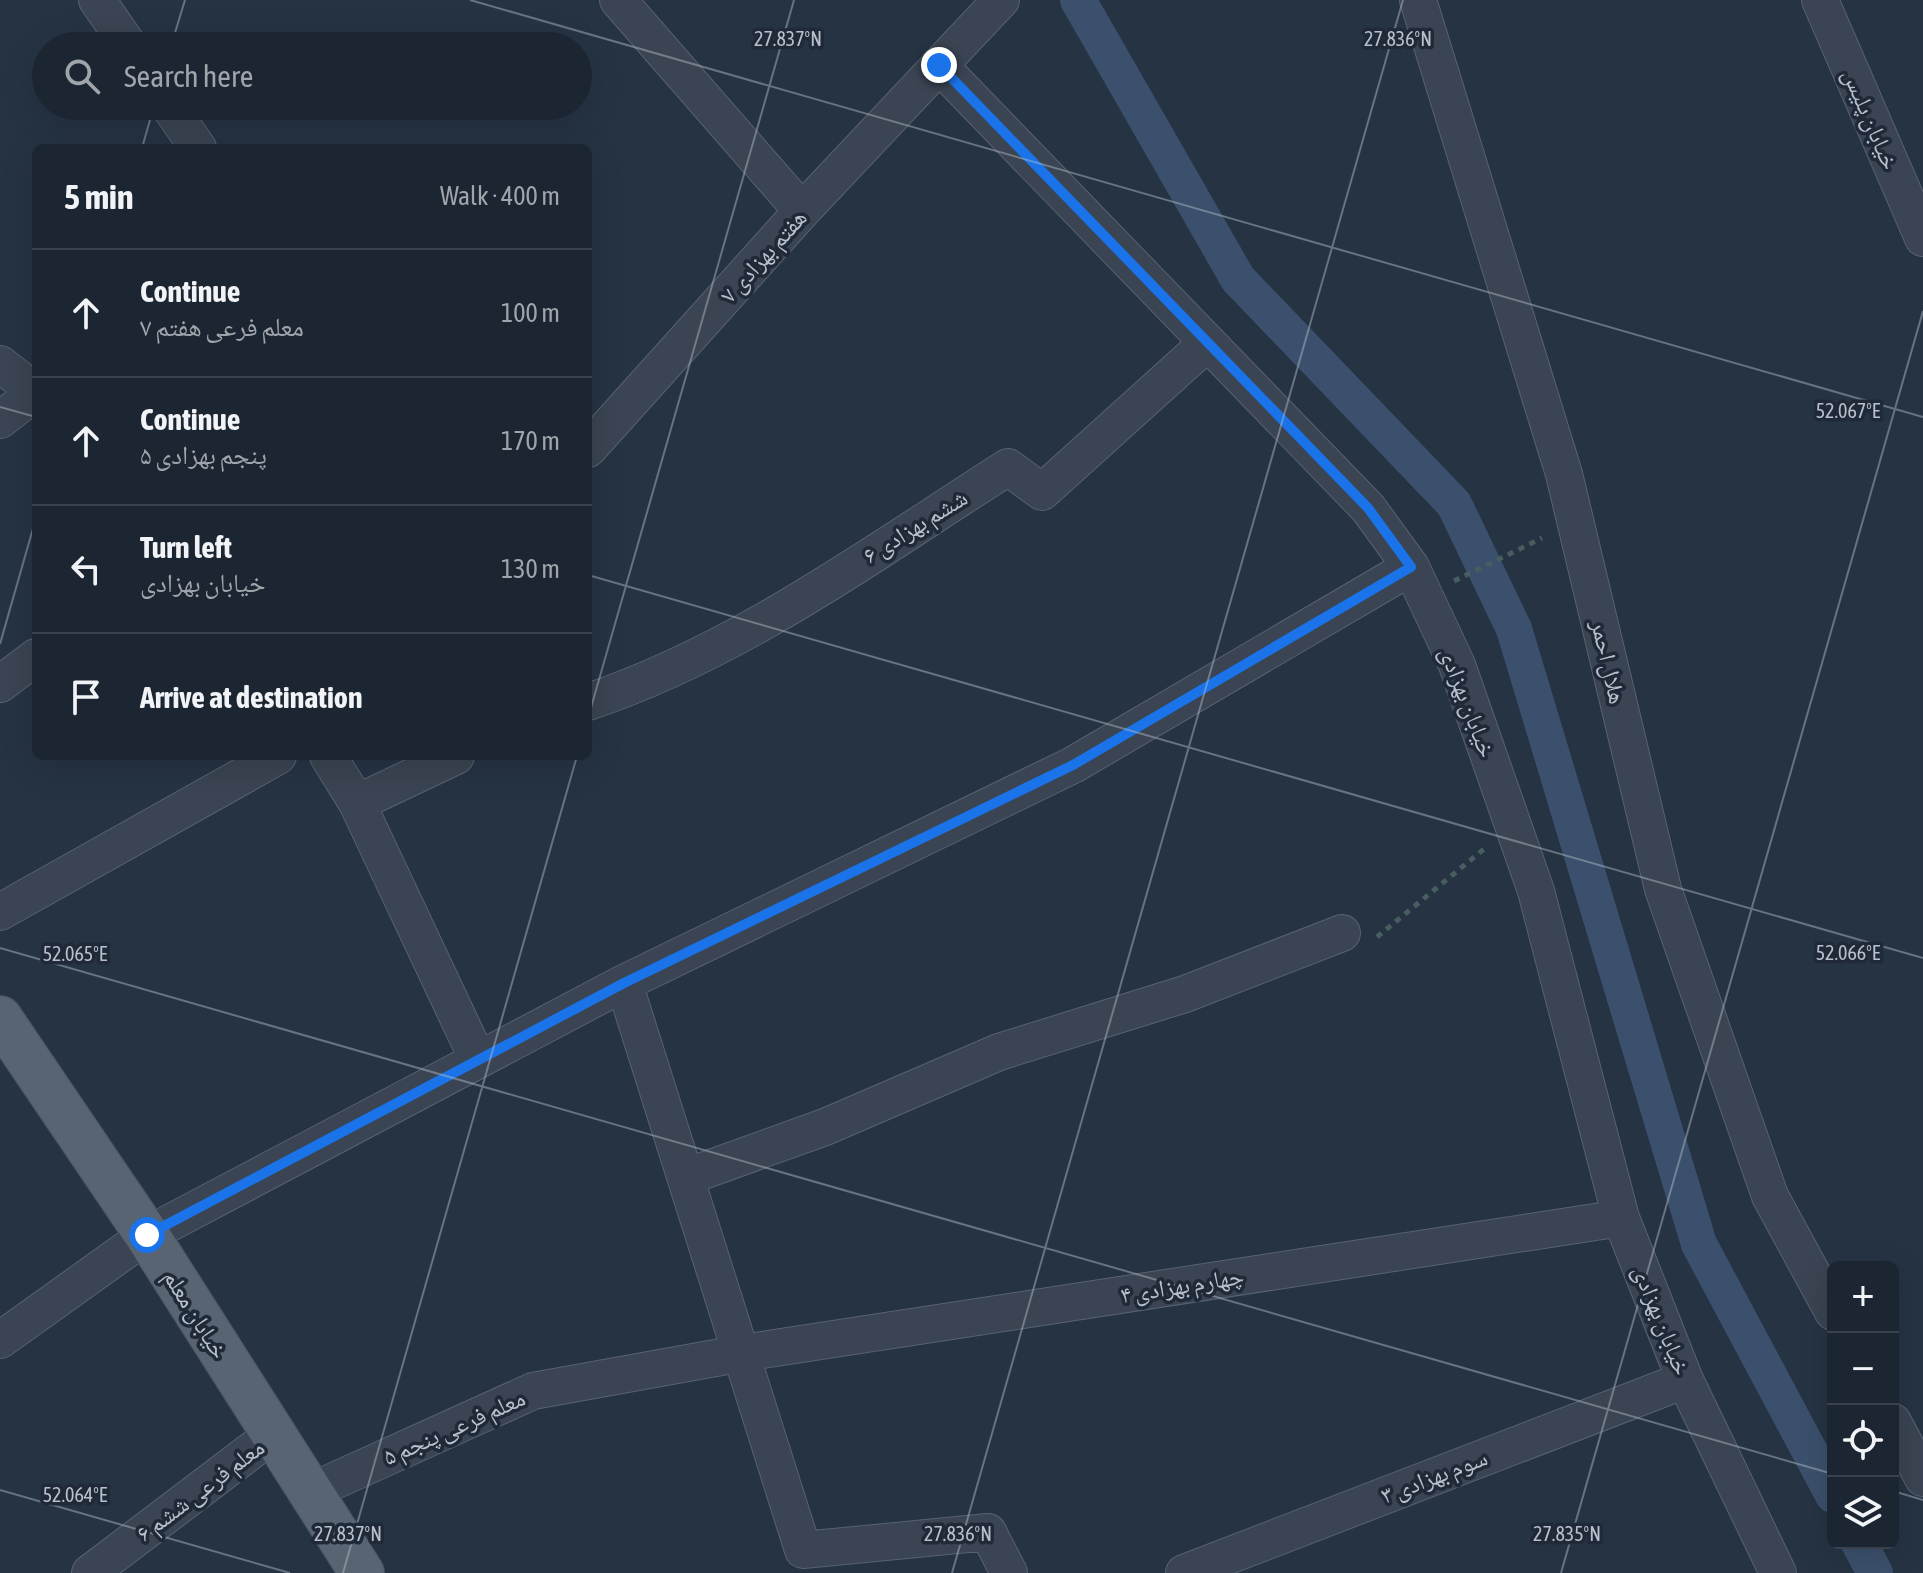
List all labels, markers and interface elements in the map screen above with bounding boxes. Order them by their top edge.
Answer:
text: 27.837°N [754,27,822,50]
text: 27.836°N [1364,27,1432,50]
search box [32,32,592,120]
route end [921,47,957,83]
icon: search [60,54,104,98]
text: Search here [124,59,253,93]
street label: خیابان پلیس [1837,64,1904,174]
text: 5 min [64,177,133,216]
text: Walk · 400 m [440,181,560,211]
street label: هفتم بهزادی ۷ [714,204,814,310]
text: Continue [140,274,240,308]
icon: ahead [64,291,108,335]
text: 100 m [501,298,560,328]
text: معلم فرعی هفتم ۷ [140,312,304,342]
text: 52.067°E [1816,399,1881,422]
text: Continue [140,402,240,436]
icon: ahead [64,419,108,463]
text: 170 m [501,426,560,456]
text: پنجم بهزادی ۵ [140,440,267,470]
street label: ششم بهزادی ۶ [858,483,974,571]
text: Turn left [140,530,232,564]
icon: left [64,547,108,591]
text: 130 m [501,554,560,584]
text: خیابان بهزادی [140,568,266,598]
street label: هلال احمر [1585,617,1632,707]
street label: خیابان بهزادی [1434,643,1501,761]
icon: arrive [64,675,108,719]
text: Arrive at destination [140,680,362,714]
text: 52.066°E [1816,941,1881,964]
text: 52.065°E [43,942,108,965]
route start [129,1217,165,1253]
street label: خیابان بهزادی [1627,1261,1696,1379]
map controls [1827,1261,1899,1549]
button: + [1827,1261,1899,1333]
street label: چهارم بهزادی ۴ [1118,1262,1246,1311]
street label: خیابان معلم [156,1265,234,1365]
button: − [1827,1333,1899,1405]
street label: معلم فرعی پنجم ۵ [379,1384,530,1473]
button: locate [1827,1405,1899,1477]
street label: معلم فرعی ششم ۶ [131,1433,271,1549]
street label: سوم بهزادی ۳ [1377,1443,1492,1511]
button: layers [1827,1477,1899,1549]
text: 52.064°E [43,1483,108,1506]
text: 27.837°N [314,1522,382,1545]
text: 27.836°N [924,1522,992,1545]
text: 27.835°N [1533,1522,1601,1545]

